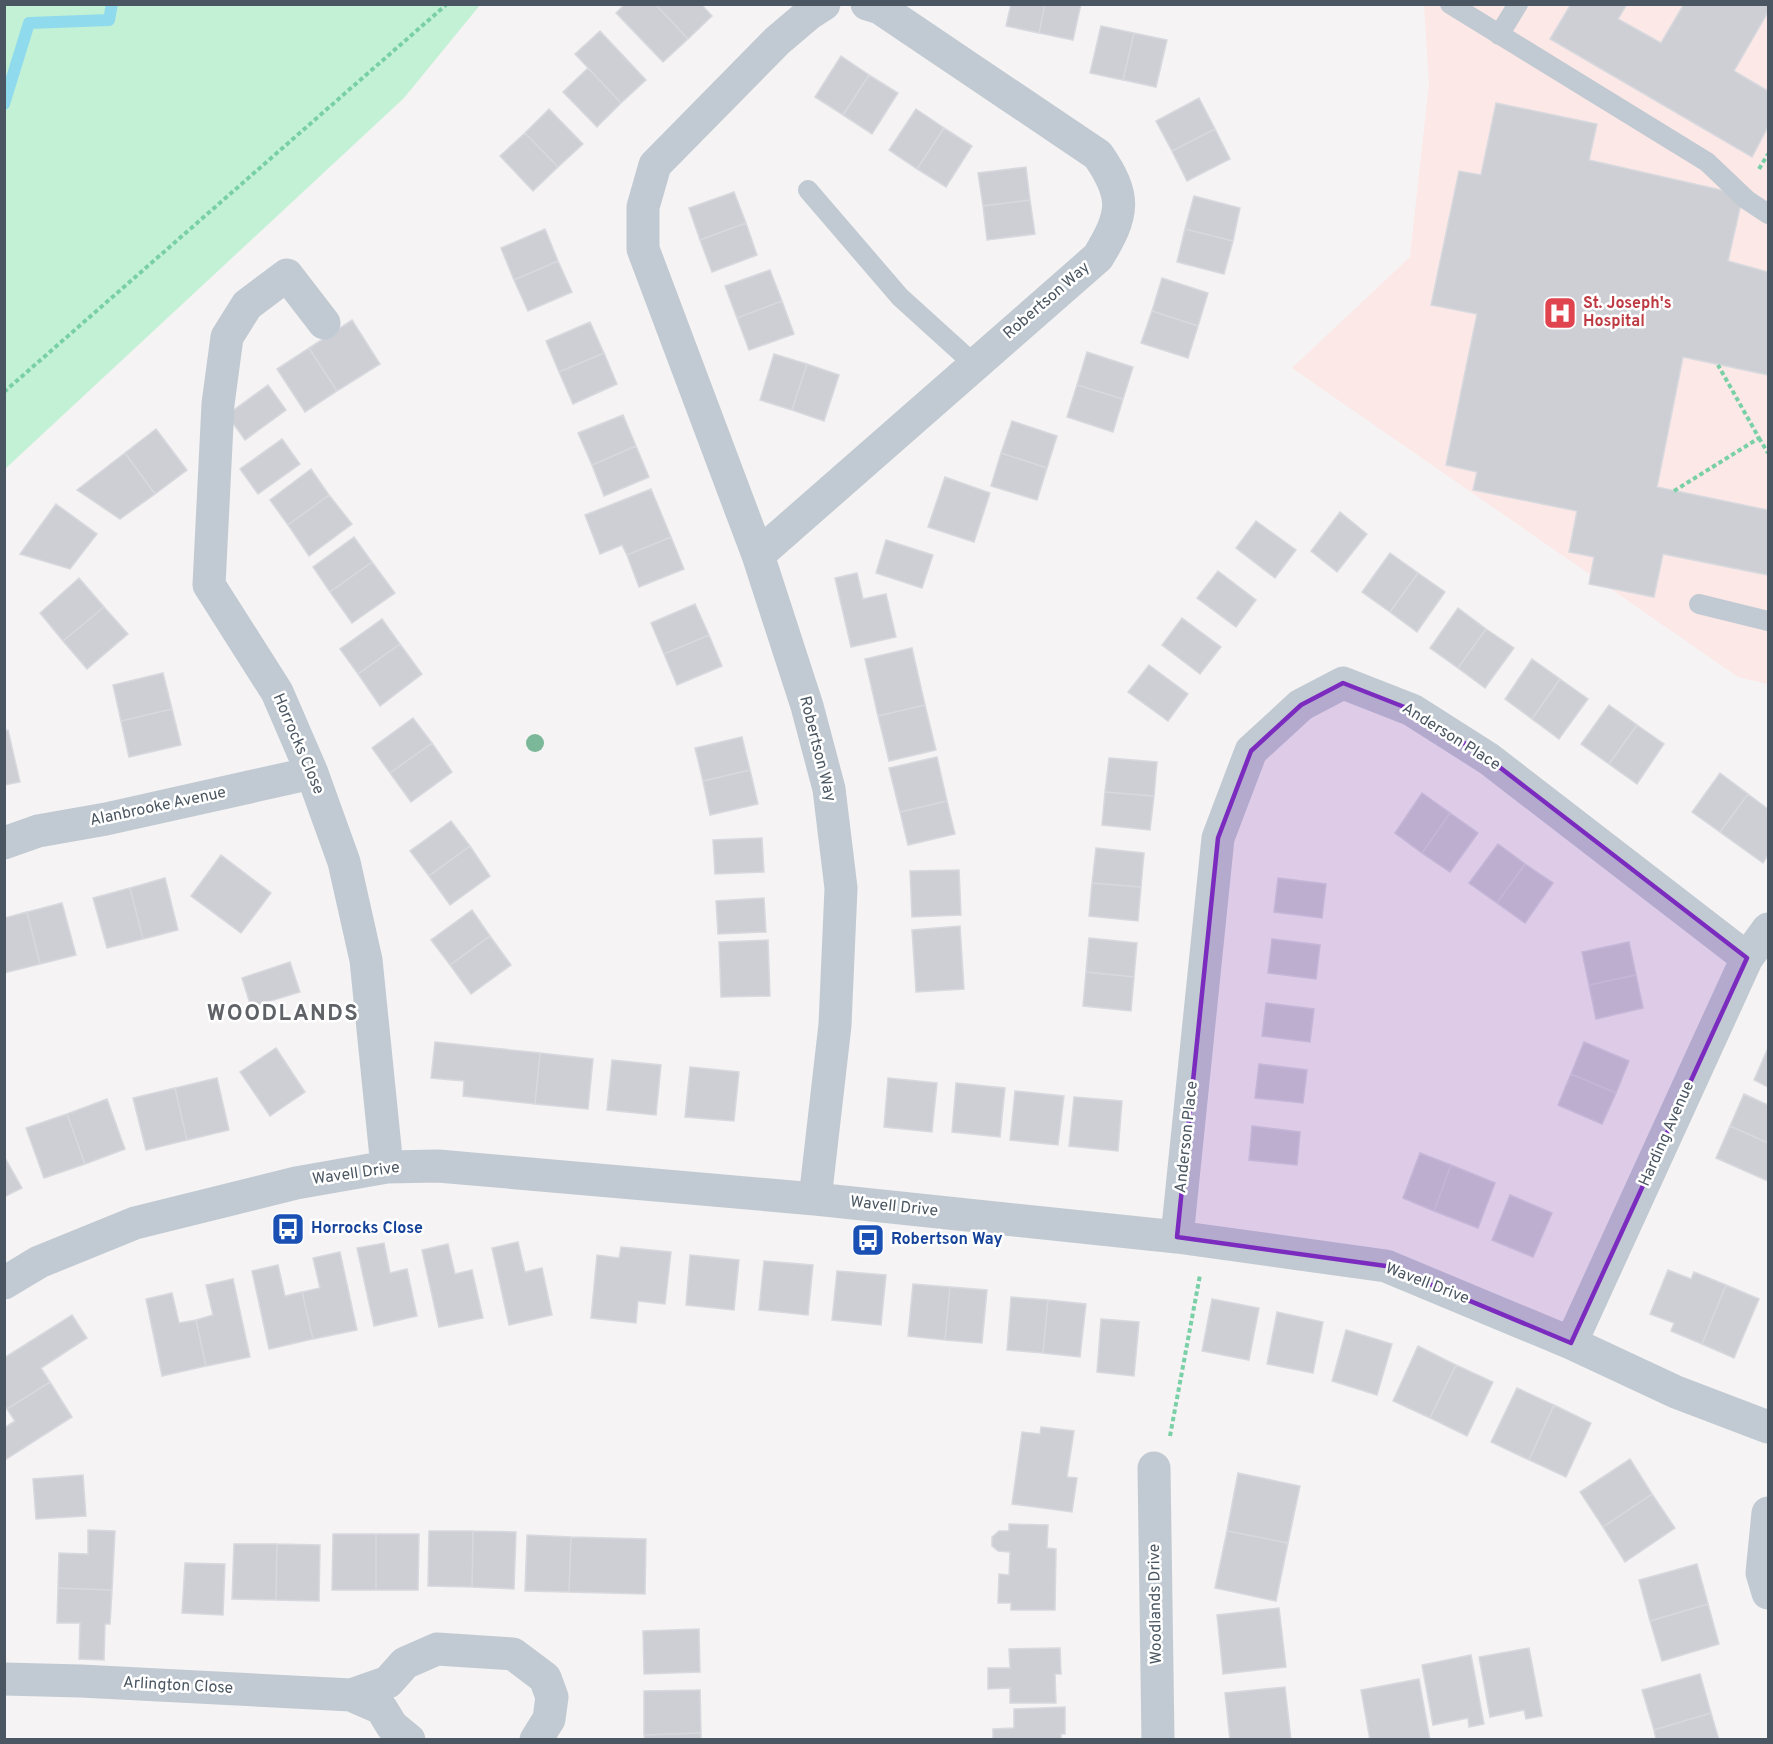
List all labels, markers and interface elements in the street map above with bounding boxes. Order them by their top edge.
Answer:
street label: Robertson Way [1000,258,1094,344]
place label: St. Joseph's Hospital [1583,294,1672,332]
hospital icon: St. Joseph's Hospital [1542,295,1578,331]
street label: Horrocks Close [268,690,328,798]
street label: Robertson Way [794,694,840,804]
street label: Anderson Place [1398,699,1504,775]
street label: Alanbrooke Avenue [88,783,228,831]
district label: WOODLANDS [207,1001,359,1028]
street label: Harding Avenue [1635,1078,1699,1190]
street label: Anderson Place [1171,1080,1203,1194]
street label: Wavell Drive [311,1158,401,1190]
street label: Wavell Drive [849,1192,939,1222]
bus stop icon: Horrocks Close [270,1211,306,1247]
place label: Horrocks Close [311,1219,423,1239]
bus stop icon: Robertson Way [850,1222,886,1258]
place label: Robertson Way [891,1230,1003,1250]
street label: Wavell Drive [1382,1259,1472,1309]
street label: Woodlands Drive [1145,1543,1167,1665]
street label: Arlington Close [122,1673,234,1699]

